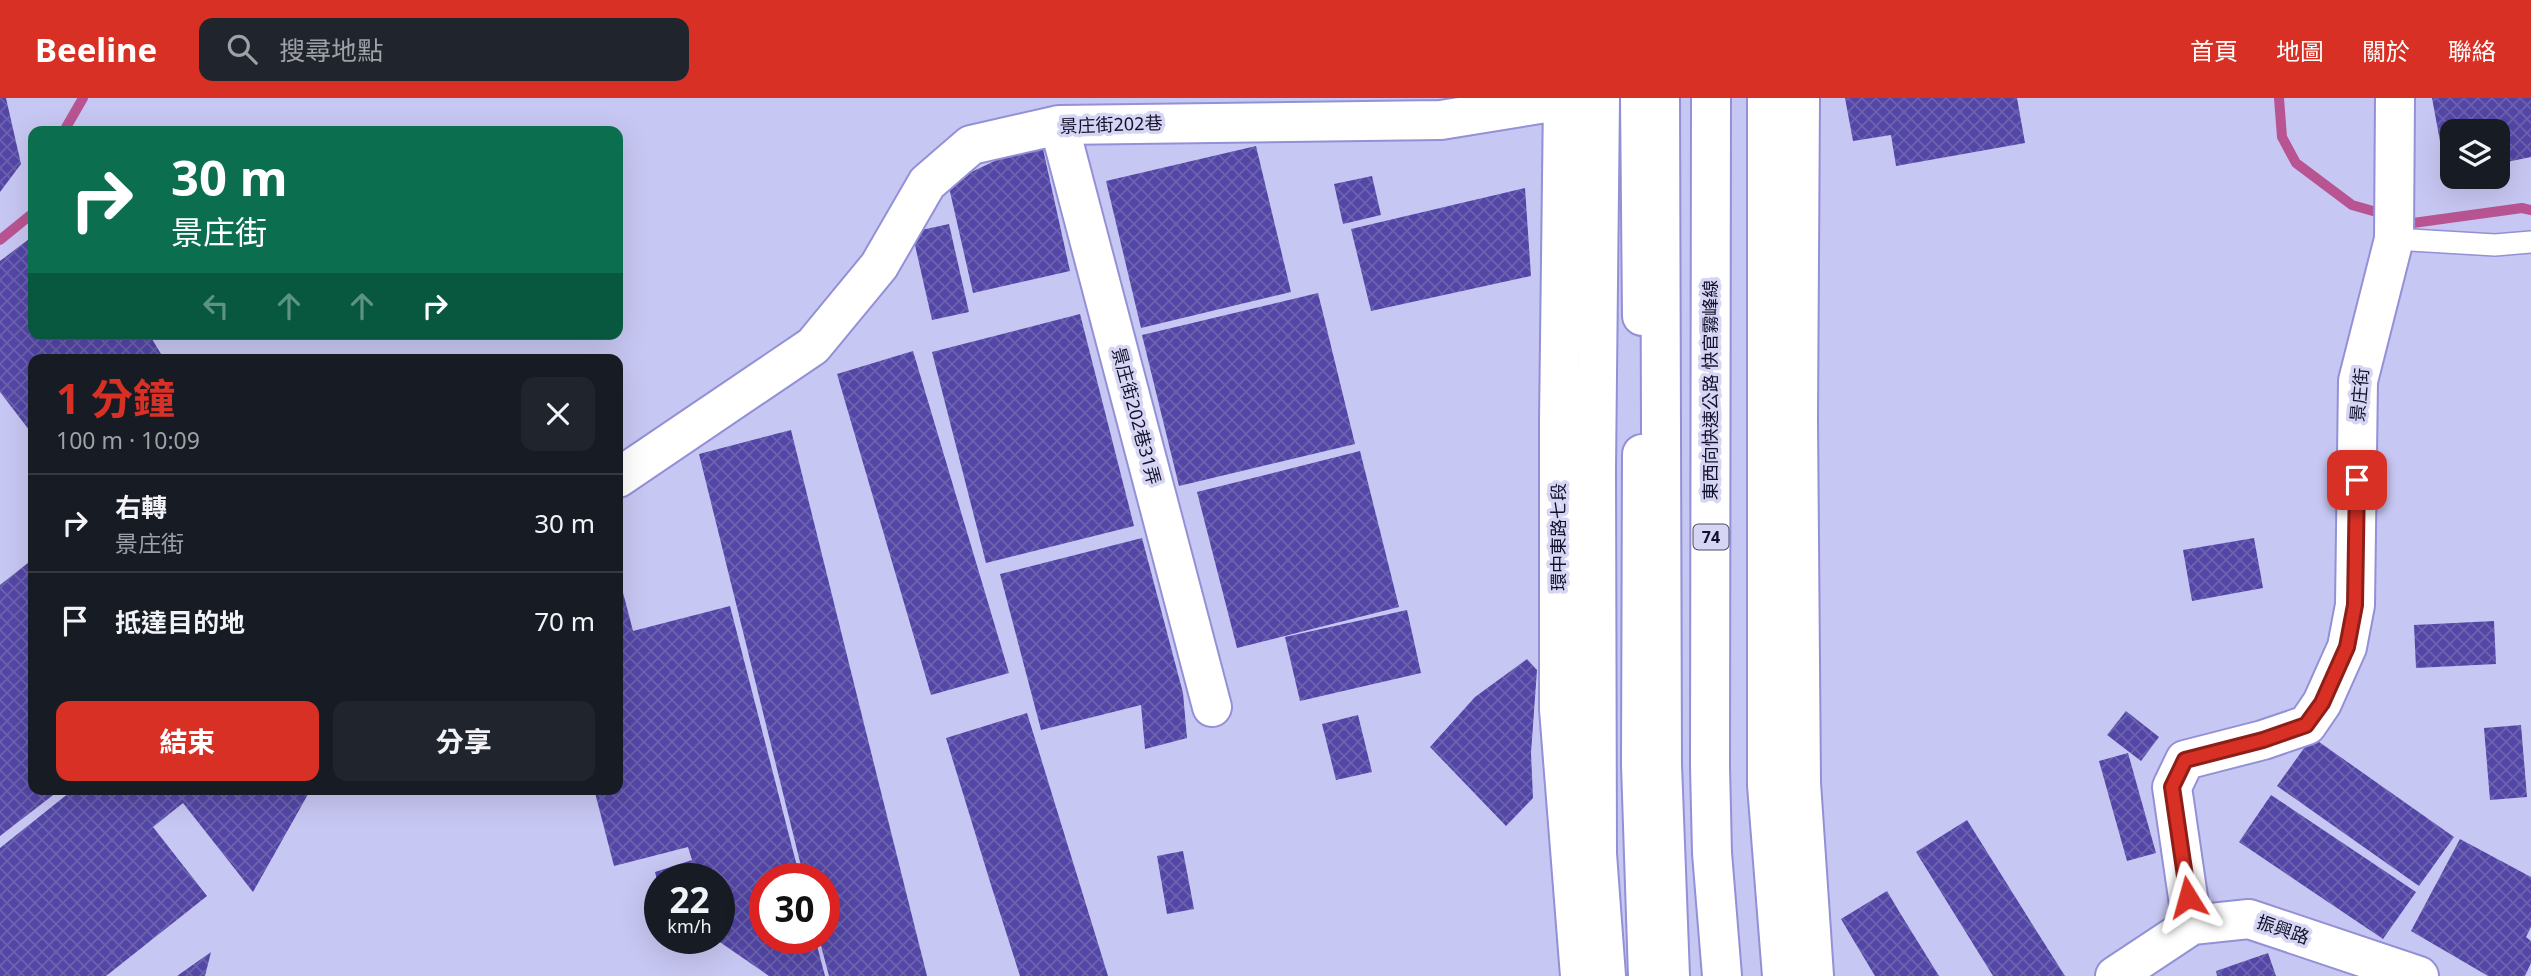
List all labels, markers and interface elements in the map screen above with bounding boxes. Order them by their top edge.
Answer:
search box [199,18,689,81]
text: Beeline [35,27,157,72]
icon: search [223,30,261,68]
text: 搜尋地點 [279,32,383,68]
text: 首頁 [2190,34,2238,67]
text: 地圖 [2276,34,2324,67]
text: 關於 [2362,34,2410,67]
text: 聯絡 [2448,34,2496,67]
street label: 景庄街202巷 [1059,110,1163,138]
map controls [2440,119,2510,189]
button: layers [2440,119,2510,189]
text: 30 m [171,144,288,210]
icon: right [56,154,147,245]
text: 景庄街 [171,210,267,253]
street label: 東西向快速公路 快官霧峰線 [1698,280,1722,500]
icon: left [197,287,235,325]
icon: ahead [270,287,308,325]
icon: ahead [343,287,381,325]
icon: right [416,287,454,325]
street label: 景庄街202巷31弄 [1107,344,1167,487]
street label: 景庄街 [2345,367,2373,423]
text: 1 分鐘 [56,369,175,426]
button: close [521,377,595,451]
text: 100 m · 10:09 [56,424,200,456]
pin [2327,450,2387,510]
icon: arrive [2338,461,2376,499]
street label: 環中東路七段 [1546,483,1570,591]
text: 右轉 [115,489,167,525]
icon: right [56,504,94,542]
text: 30 m [534,505,595,541]
road number: 74 [1694,524,1728,550]
text: 景庄街 [115,527,184,559]
icon: arrive [56,602,94,640]
text: 70 m [534,603,595,639]
text: 抵達目的地 [115,604,245,640]
button: 結束 [56,701,319,781]
button: 分享 [333,701,595,781]
position arrow [2151,860,2225,934]
speed limit sign: 30 [749,863,840,954]
text: 22 [669,876,710,923]
street label: 振興路 [2254,909,2313,949]
text: km/h [667,914,712,938]

